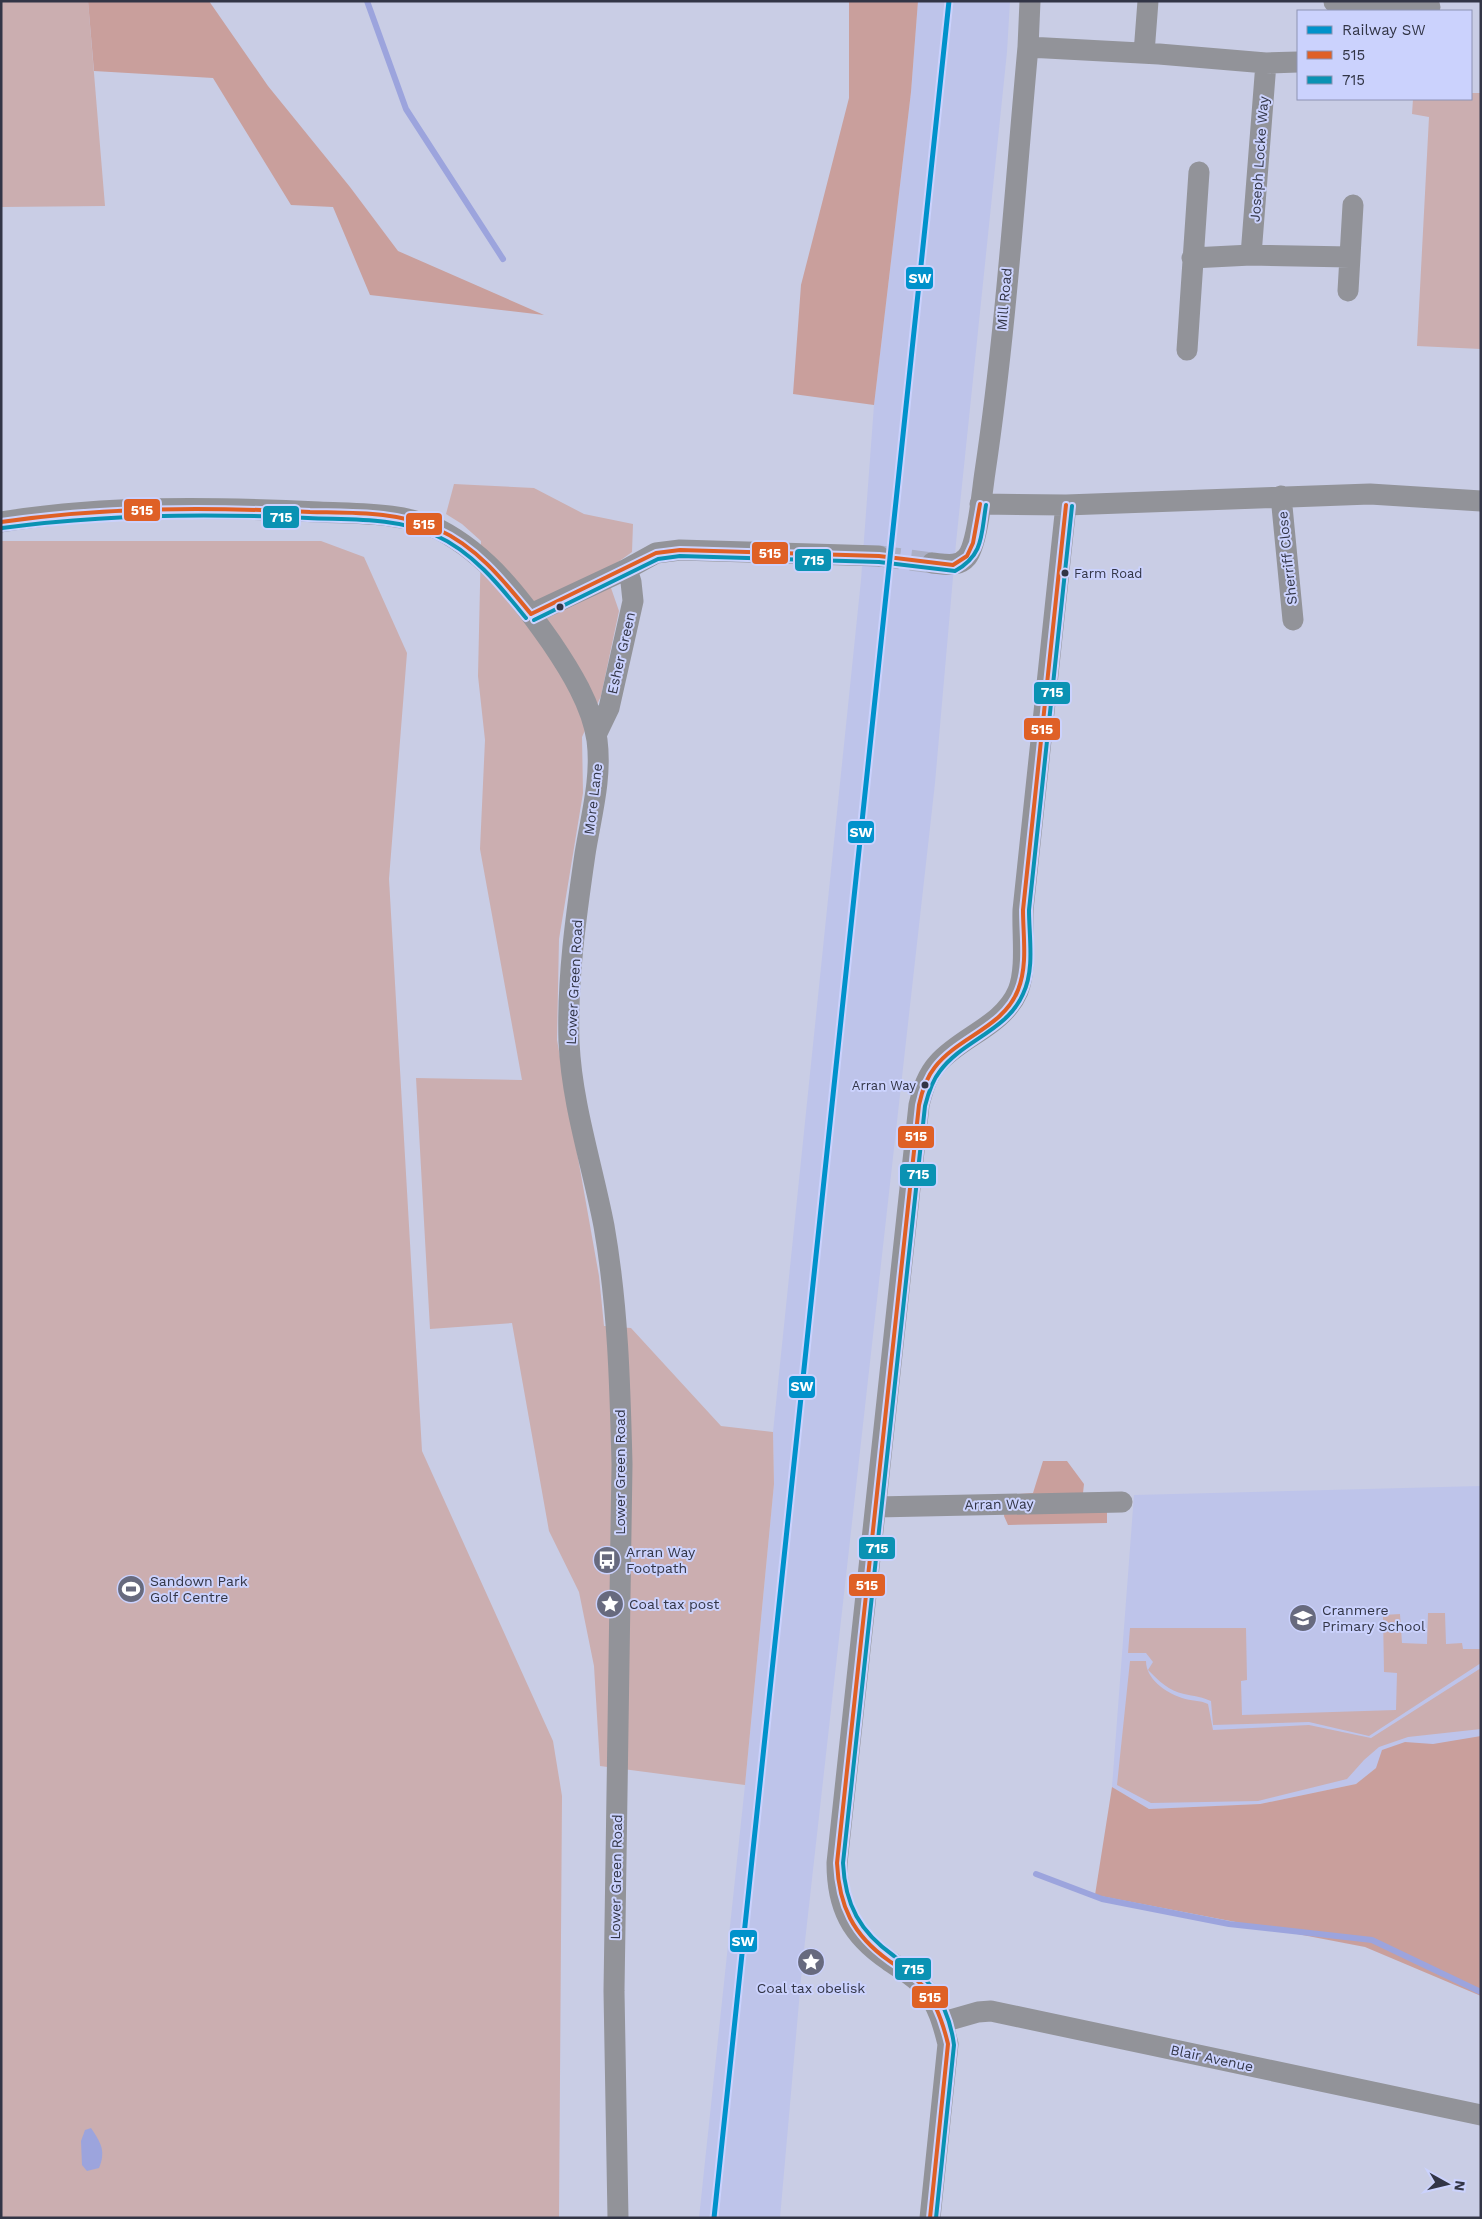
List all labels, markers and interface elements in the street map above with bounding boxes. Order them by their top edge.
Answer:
legend [1297,10,1472,100]
text: Railway SW [1342,21,1426,39]
text: 515 [1342,46,1365,64]
text: 715 [1342,71,1365,89]
street label: Joseph Locke Way [1247,95,1271,222]
line badge: SW [905,266,934,290]
street label: Mill Road [993,267,1015,331]
text: SW [909,270,932,286]
line badge: 515 [123,498,161,522]
text: 515 [131,502,153,518]
line badge: 715 [262,505,300,529]
text: 715 [270,509,292,525]
street label: Sherriff Close [1274,511,1300,605]
line badge: 515 [405,512,443,536]
text: 515 [413,516,435,532]
line badge: 515 [751,541,789,565]
text: 515 [759,545,781,561]
line badge: 715 [794,548,832,572]
text: 715 [802,552,824,568]
place label: Farm Road [1074,566,1142,581]
marker: Farm Road [1060,568,1070,578]
unlabelled marker [555,602,565,612]
street label: Esher Green [604,610,638,696]
line badge: 715 [1033,681,1071,705]
text: 715 [1041,684,1063,700]
line badge: 515 [1023,717,1061,741]
text: 515 [1031,721,1053,737]
street label: More Lane [581,762,605,836]
line badge: SW [847,820,875,844]
text: SW [850,824,873,840]
street label: Lower Green Road [563,919,585,1045]
place label: Arran Way [852,1078,916,1093]
marker: Arran Way [920,1080,930,1090]
line badge: 515 [897,1125,935,1149]
text: 515 [905,1128,927,1144]
line badge: 715 [899,1163,937,1187]
text: 715 [907,1166,929,1182]
line badge: SW [788,1375,816,1399]
text: SW [791,1378,814,1394]
street label: Lower Green Road [612,1409,628,1535]
street label: Arran Way [964,1495,1034,1513]
line badge: 715 [858,1536,896,1560]
text: 715 [866,1540,888,1556]
place label: Arran Way Footpath [626,1544,696,1576]
bus stop icon: Arran Way Footpath [592,1545,622,1575]
place label: Sandown Park Golf Centre [150,1573,248,1605]
line badge: 515 [848,1573,886,1597]
sports icon: Sandown Park Golf Centre [116,1574,146,1604]
text: 515 [856,1577,878,1593]
place icon: Coal tax post [595,1589,625,1619]
place label: Coal tax post [629,1596,720,1612]
place label: Cranmere Primary School [1322,1602,1426,1634]
school or university icon: Cranmere Primary School [1288,1603,1318,1633]
street label: Lower Green Road [607,1814,625,1940]
line badge: SW [729,1929,758,1953]
text: SW [732,1933,755,1949]
place icon: Coal tax obelisk [796,1947,826,1977]
line badge: 715 [894,1957,932,1981]
text: 715 [902,1961,924,1977]
place label: Coal tax obelisk [757,1980,865,1996]
line badge: 515 [911,1985,949,2009]
text: 515 [919,1989,941,2005]
street label: Blair Avenue [1169,2041,1255,2075]
north arrow [1422,2159,1472,2209]
text: N [1451,2180,1469,2192]

